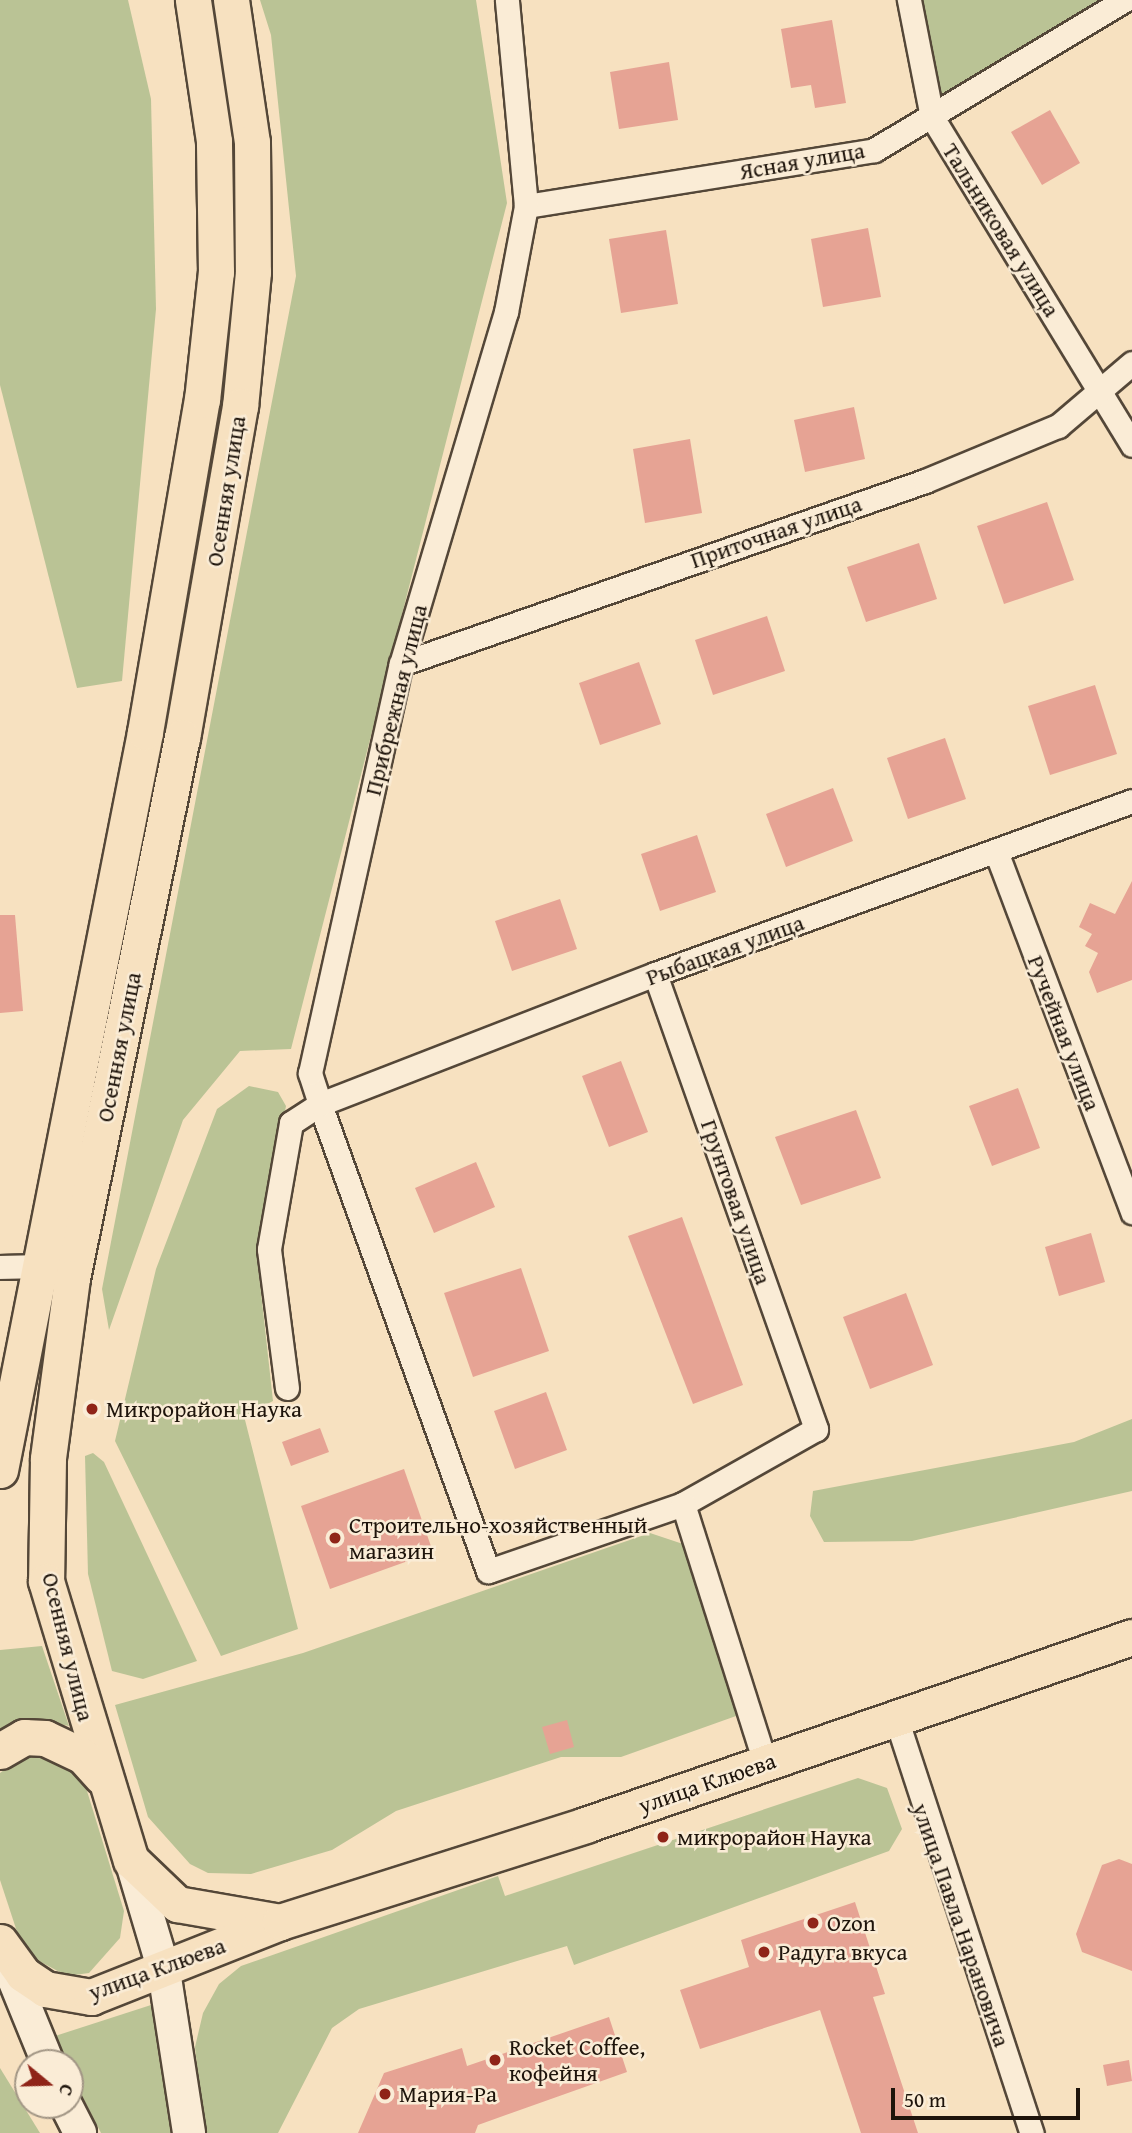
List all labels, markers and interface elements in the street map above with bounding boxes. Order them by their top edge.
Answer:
street label: Ясная улица [737,136,867,186]
street label: Тальниковая улица [937,138,1065,322]
street label: Осенняя улица [200,414,252,568]
street label: Приточная улица [687,490,865,574]
street label: Прибрежная улица [359,602,433,798]
street label: Рыбацкая улица [642,909,808,991]
street label: Ручейная улица [1022,952,1106,1114]
street label: Осенняя улица [91,970,147,1124]
street label: Грунтовая улица [695,1116,777,1288]
place label: Микрорайон Наука [106,1395,302,1423]
marker: Микрорайон Наука [84,1401,100,1417]
place label: Строительно-хозяйственный магазин [349,1511,647,1565]
marker: Строительно-хозяйственный магазин [327,1530,343,1546]
street label: Осенняя улица [36,1570,100,1724]
street label: улица Клюева [635,1747,779,1819]
street label: улица Павла Нарановича [906,1800,1016,2050]
place label: микрорайон Наука [677,1823,871,1851]
marker: микрорайон Наука [655,1829,671,1845]
place label: Ozon [827,1909,876,1937]
marker: Ozon [805,1915,821,1931]
street label: улица Клюева [85,1931,229,2007]
place label: Радуга вкуса [778,1938,907,1966]
marker: Радуга вкуса [756,1944,772,1960]
place label: Rocket Coffee, кофейня [509,2033,645,2087]
north arrow [14,2049,84,2119]
marker: Rocket Coffee, кофейня [487,2052,503,2068]
scale bar [894,2074,1083,2118]
place label: Мария-Ра [399,2080,497,2108]
text: С [52,2081,82,2100]
text: 50 m [904,2084,946,2115]
marker: Мария-Ра [377,2086,393,2102]

